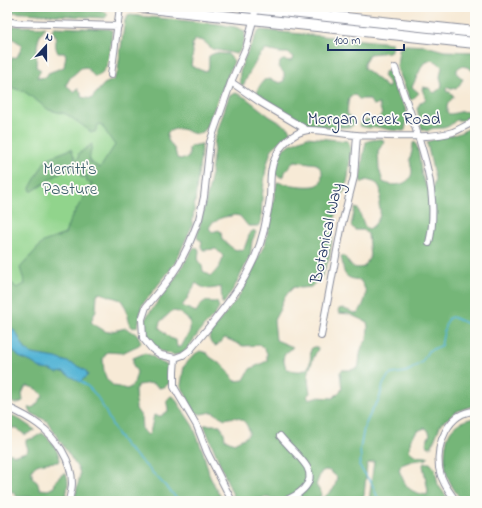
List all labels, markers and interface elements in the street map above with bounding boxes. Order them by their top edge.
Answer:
north arrow [26,26,66,66]
scale bar [328,26,404,52]
text: N [43,29,56,46]
text: 100 m [334,32,361,50]
street label: Morgan Creek Road [308,107,441,134]
park label: Merritt's Pasture [43,157,98,202]
street label: Botanical Way [304,180,351,287]

